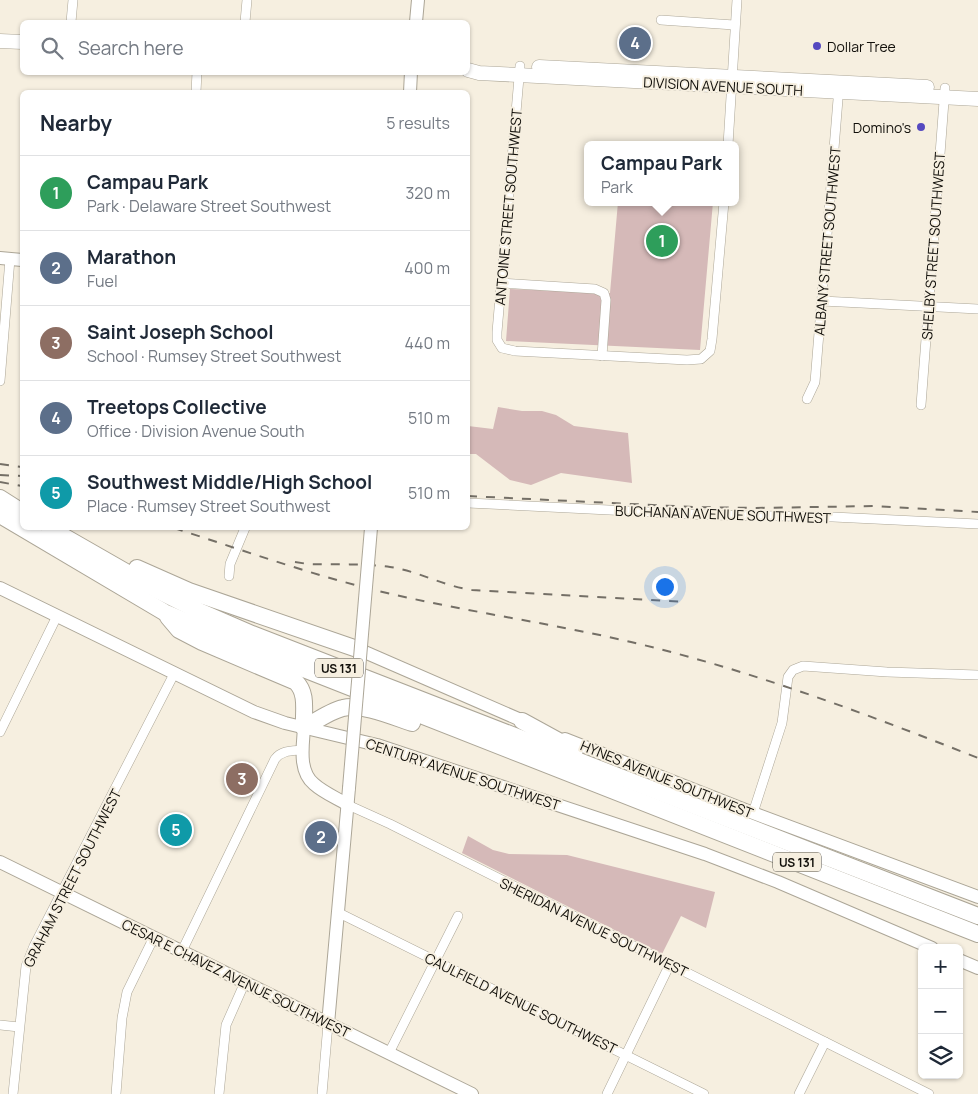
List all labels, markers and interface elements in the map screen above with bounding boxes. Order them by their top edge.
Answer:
search box [20,20,470,75]
pin: 4 [619,24,651,62]
icon: search [38,34,66,62]
text: Search here [78,35,184,61]
place label: Dollar Tree [827,37,896,56]
marker: Dollar Tree [811,40,823,52]
street label: DIVISION AVENUE SOUTH [643,72,803,100]
street label: ANTOINE STREET SOUTHWEST [490,107,526,306]
text: Nearby [40,109,112,137]
text: 5 results [386,112,450,134]
place label: Domino's [853,118,911,137]
marker: Domino's [915,121,927,133]
popup [584,141,739,206]
street label: ALBANY STREET SOUTHWEST [809,145,845,336]
text: Campau Park [601,150,722,176]
street label: SHELBY STREET SOUTHWEST [917,151,949,341]
text: Campau Park [87,169,208,195]
text: Park [601,176,633,198]
text: 1 [52,182,60,204]
text: 320 m [406,182,450,204]
text: Park · Delaware Street Southwest [87,195,331,217]
pin: 1 [646,222,678,260]
text: Marathon [87,244,176,270]
text: 2 [51,257,61,279]
text: 400 m [404,257,450,279]
text: Fuel [87,270,118,292]
text: Saint Joseph School [87,319,274,345]
text: 3 [51,332,61,354]
text: 440 m [404,332,450,354]
text: School · Rumsey Street Southwest [87,345,341,367]
text: Treetops Collective [87,394,267,420]
text: 4 [51,407,61,429]
text: 510 m [408,407,450,429]
text: Office · Division Avenue South [87,420,305,442]
text: Southwest Middle/High School [87,469,372,495]
text: 5 [51,482,61,504]
text: 510 m [408,482,450,504]
text: Place · Rumsey Street Southwest [87,495,331,517]
street label: BUCHANAN AVENUE SOUTHWEST [615,501,832,527]
your location [652,574,678,600]
road number: US 131 [315,658,363,678]
street label: CENTURY AVENUE SOUTHWEST [363,734,563,815]
street label: HYNES AVENUE SOUTHWEST [578,736,757,823]
pin: 3 [226,760,258,798]
street label: GRAHAM STREET SOUTHWEST [19,785,126,970]
pin: 5 [160,811,192,849]
pin: 2 [305,818,337,856]
road number: US 131 [773,852,821,872]
street label: SHERIDAN AVENUE SOUTHWEST [497,873,692,981]
street label: CESAR E CHAVEZ AVENUE SOUTHWEST [119,914,354,1042]
map controls [918,944,963,1079]
button: + [918,944,963,989]
street label: CAULFIELD AVENUE SOUTHWEST [422,948,621,1058]
button: − [918,989,963,1034]
button: layers [918,1034,963,1079]

